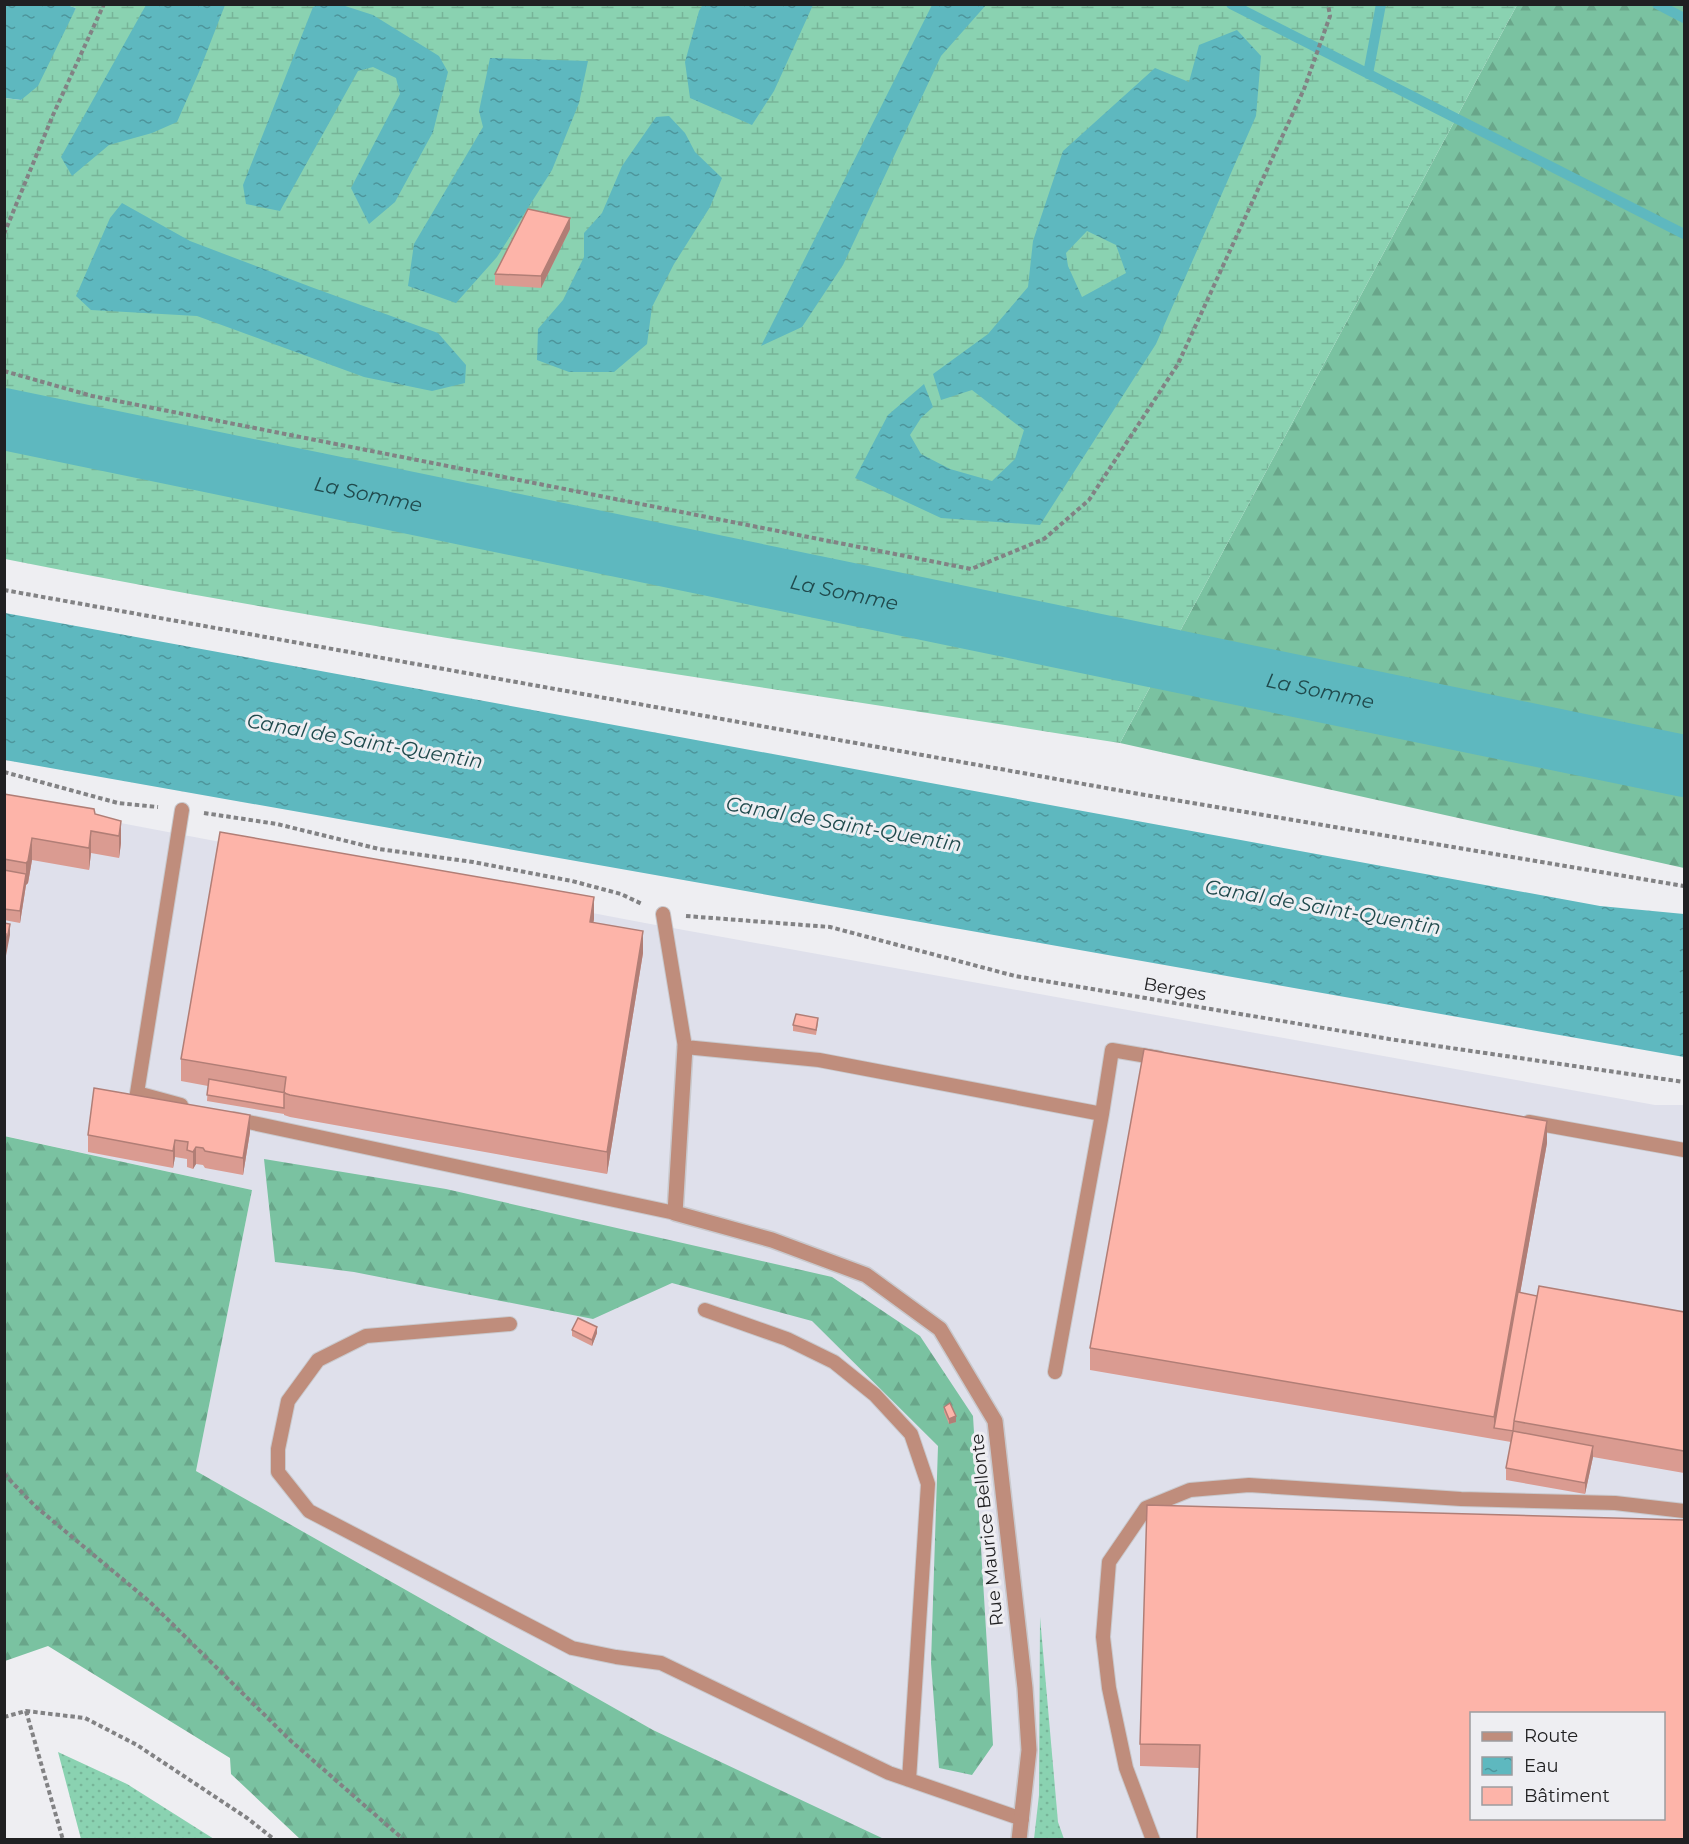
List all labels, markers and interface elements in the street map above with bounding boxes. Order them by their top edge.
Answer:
water label: La Somme [312,471,425,517]
water label: La Somme [788,570,900,615]
water label: La Somme [1264,668,1376,714]
water label: Canal de Saint-Quentin [245,708,485,774]
water label: Canal de Saint-Quentin [724,791,964,857]
water label: Canal de Saint-Quentin [1203,874,1443,940]
street label: Berges [1142,973,1208,1005]
street label: Rue Maurice Bellonte [966,1433,1008,1627]
legend [1470,1712,1665,1820]
text: Route [1524,1725,1578,1747]
text: Eau [1524,1755,1559,1777]
text: Bâtiment [1524,1785,1610,1807]

